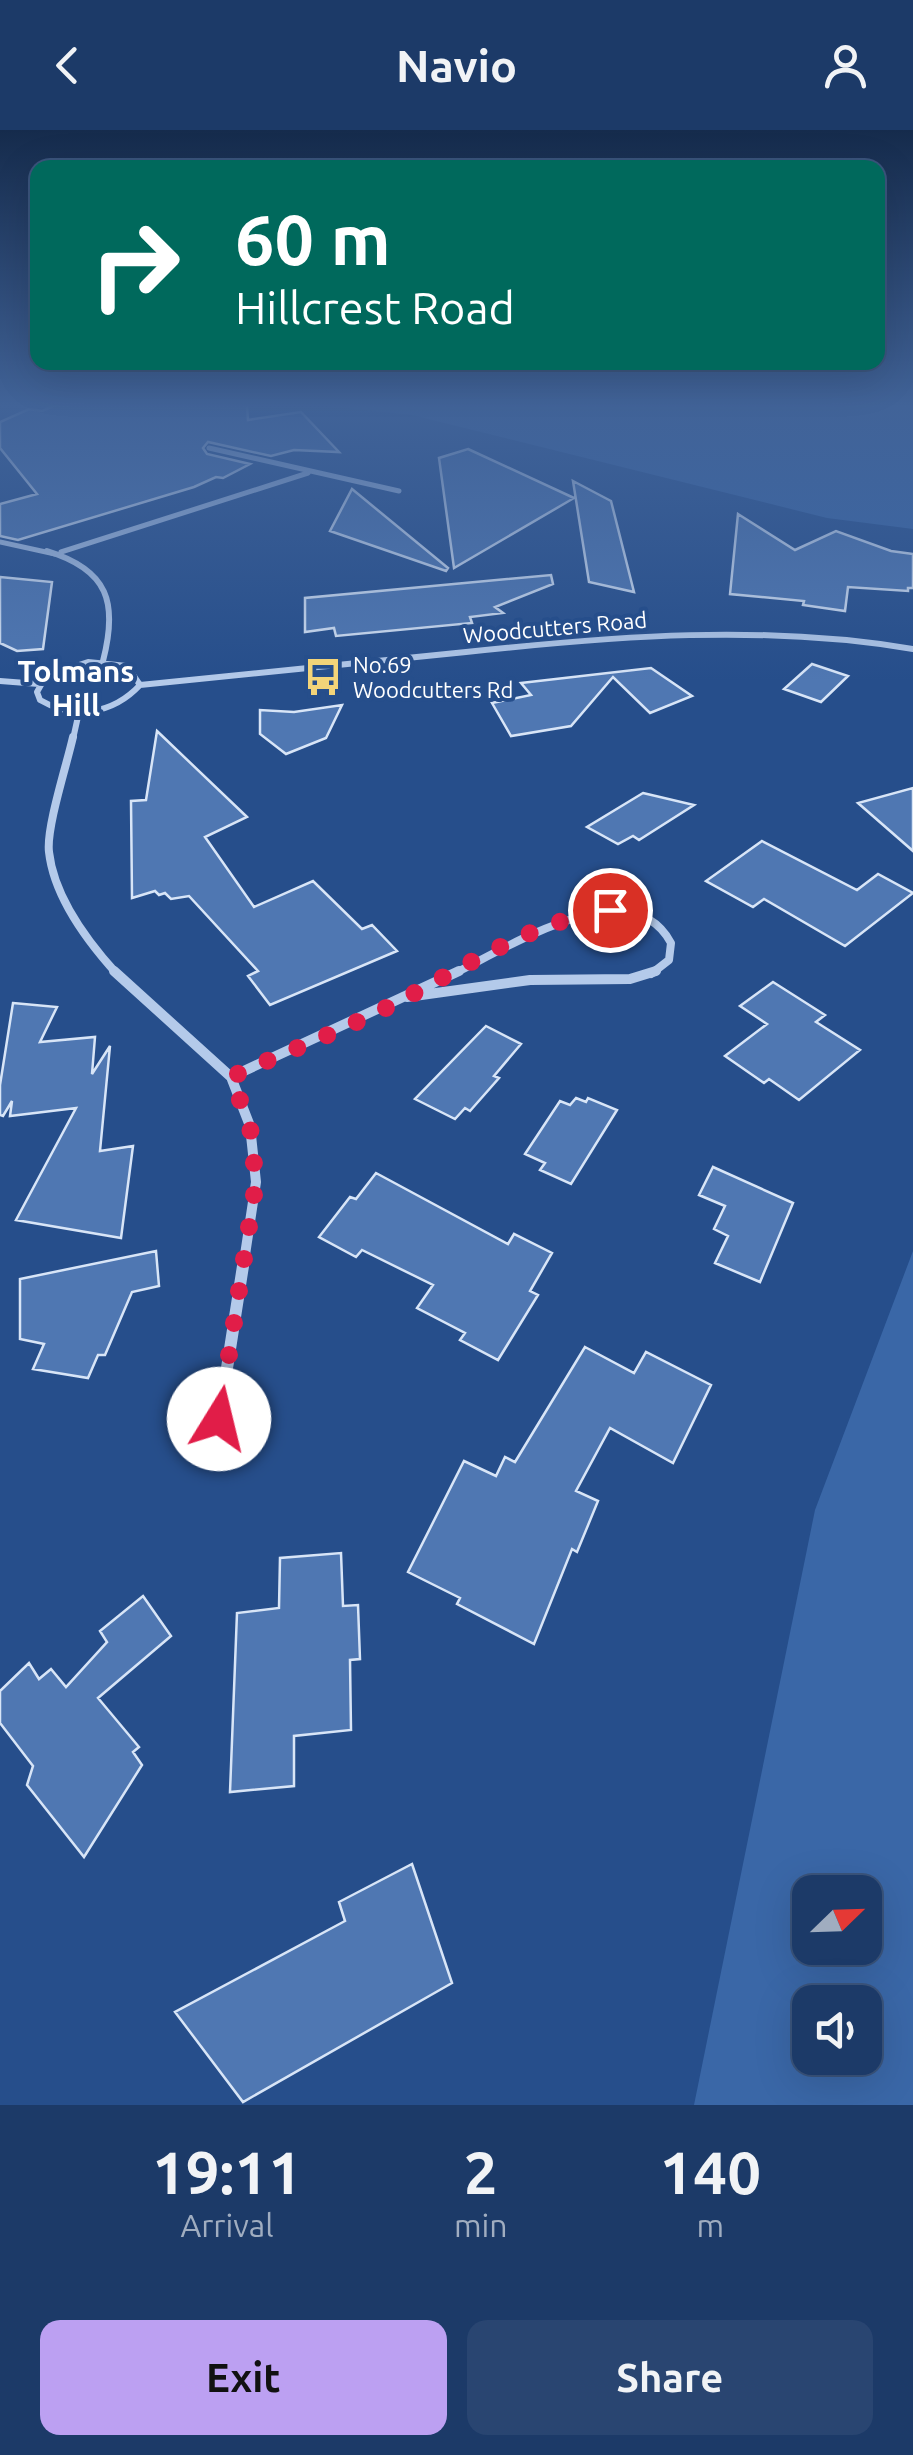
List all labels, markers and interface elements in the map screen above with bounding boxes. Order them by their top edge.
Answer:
icon: back [40,38,95,93]
icon: person [818,38,873,93]
text: Navio [396,40,517,91]
icon: right [70,200,200,330]
text: 60 m [235,200,391,278]
text: Hillcrest Road [235,282,515,333]
street label: Woodcutters Road [462,607,648,647]
place label: No.69 Woodcutters Rd [353,652,513,702]
district label: Tolmans Hill [18,654,134,722]
bus stop icon: No.69 Woodcutters Rd [302,656,344,698]
pin [568,868,653,953]
icon: arrive [583,883,638,938]
position arrow [167,1367,271,1471]
north arrow [792,1875,882,1965]
map controls [792,1875,882,2075]
button: sound [792,1985,882,2075]
text: 19:11 [152,2138,302,2205]
text: 2 [464,2138,498,2205]
text: 140 [660,2138,761,2205]
text: Arrival [180,2207,274,2243]
text: min [454,2207,508,2243]
text: m [696,2207,724,2243]
button: Exit [40,2320,447,2435]
button: Share [467,2320,873,2435]

